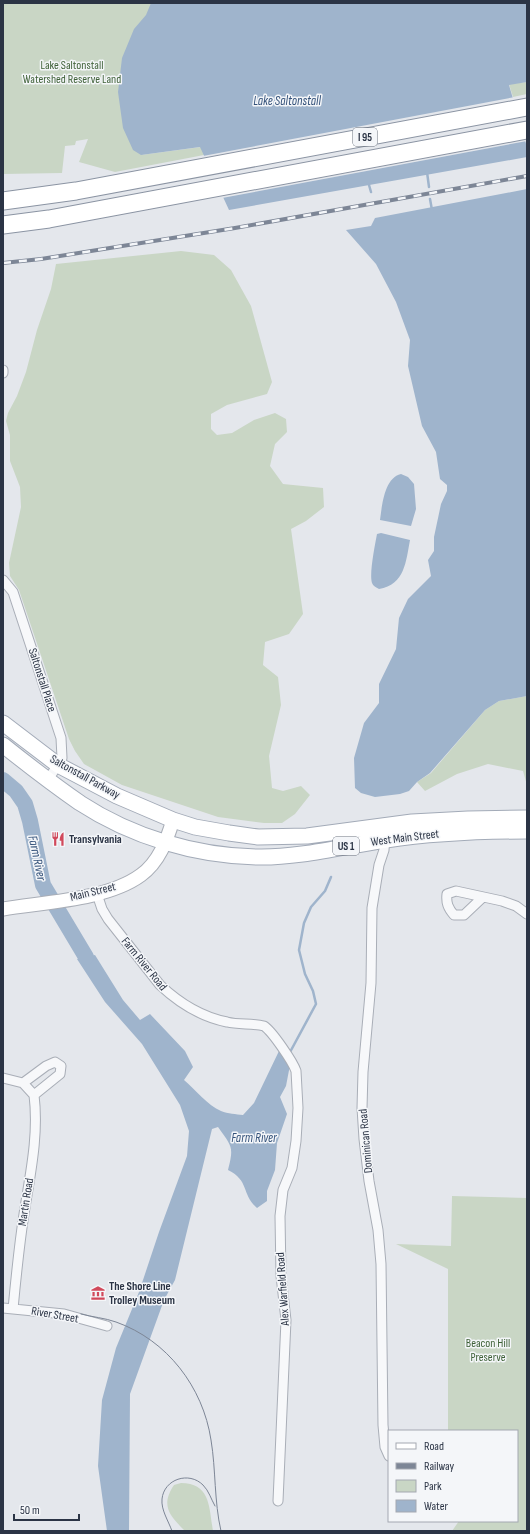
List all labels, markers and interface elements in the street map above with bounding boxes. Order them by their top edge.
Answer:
park label: Lake Saltonstall Watershed Reserve Land [23,58,121,87]
water label: Lake Saltonstall [253,93,321,109]
road number: I 95 [353,128,377,146]
street label: Saltonstall Place [25,646,59,714]
street label: Saltonstall Parkway [47,752,123,803]
street label: West Main Street [370,826,440,850]
restaurant icon: Transylvania [50,831,66,847]
place label: Transylvania [69,832,122,847]
water label: Farm River [24,834,50,883]
road number: US 1 [333,837,359,855]
street label: Main Street [69,879,118,905]
street label: Farm River Road [118,934,170,994]
street label: Dominican Road [356,1108,376,1174]
water label: Farm River [231,1130,278,1146]
street label: Martin Road [15,1177,37,1227]
street label: Alex Warfield Road [273,1252,293,1327]
place label: The Shore Line Trolley Museum [109,1279,175,1308]
museum icon: The Shore Line Trolley Museum [90,1285,106,1301]
street label: River Street [30,1303,80,1327]
park label: Beacon Hill Preserve [466,1336,510,1365]
legend [388,1430,518,1522]
text: Road [424,1439,444,1454]
text: Railway [424,1459,455,1474]
text: Park [424,1479,442,1494]
scale bar [14,1496,79,1522]
text: Water [424,1499,448,1514]
text: 50 m [20,1503,40,1518]

